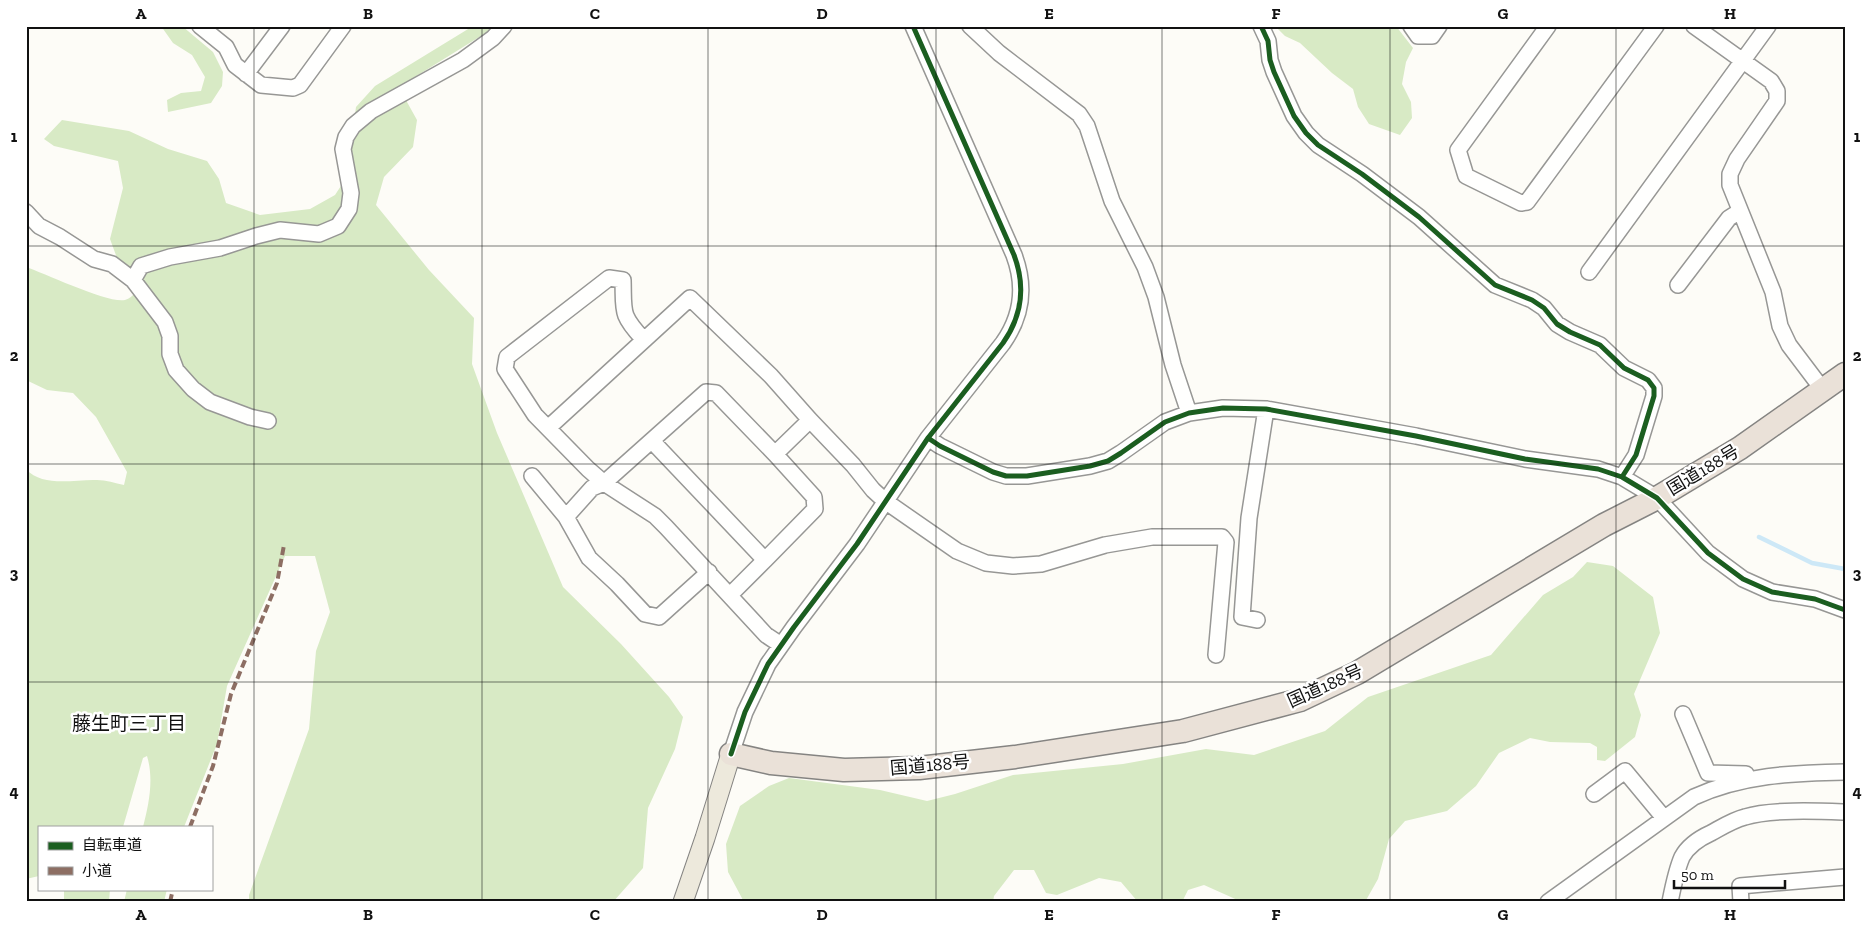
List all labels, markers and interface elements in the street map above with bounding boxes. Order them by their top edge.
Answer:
text: A [136,4,147,23]
text: B [363,4,373,23]
text: C [590,4,600,23]
text: D [816,4,828,23]
text: E [1044,4,1054,23]
text: F [1271,4,1281,23]
text: G [1498,4,1509,23]
text: H [1724,4,1736,23]
text: 1 [11,127,18,146]
text: 1 [1854,127,1861,146]
text: 2 [10,346,19,365]
text: 2 [1853,346,1862,365]
street label: 国道188号 [1663,440,1743,500]
text: 3 [10,564,19,583]
text: 3 [1853,564,1862,583]
street label: 国道188号 [1284,660,1366,712]
district label: 藤生町三丁目 [72,712,186,735]
street label: 国道188号 [889,751,971,779]
text: 4 [9,782,19,801]
text: 4 [1852,782,1862,801]
legend [38,826,212,890]
text: 自転車道 [82,836,142,854]
scale bar [1674,858,1785,890]
text: 小道 [82,862,112,880]
text: 50 m [1681,866,1714,884]
text: A [136,905,147,924]
text: B [363,905,373,924]
text: C [590,905,600,924]
text: D [816,905,828,924]
text: E [1044,905,1054,924]
text: F [1271,905,1281,924]
text: G [1498,905,1509,924]
text: H [1724,905,1736,924]

